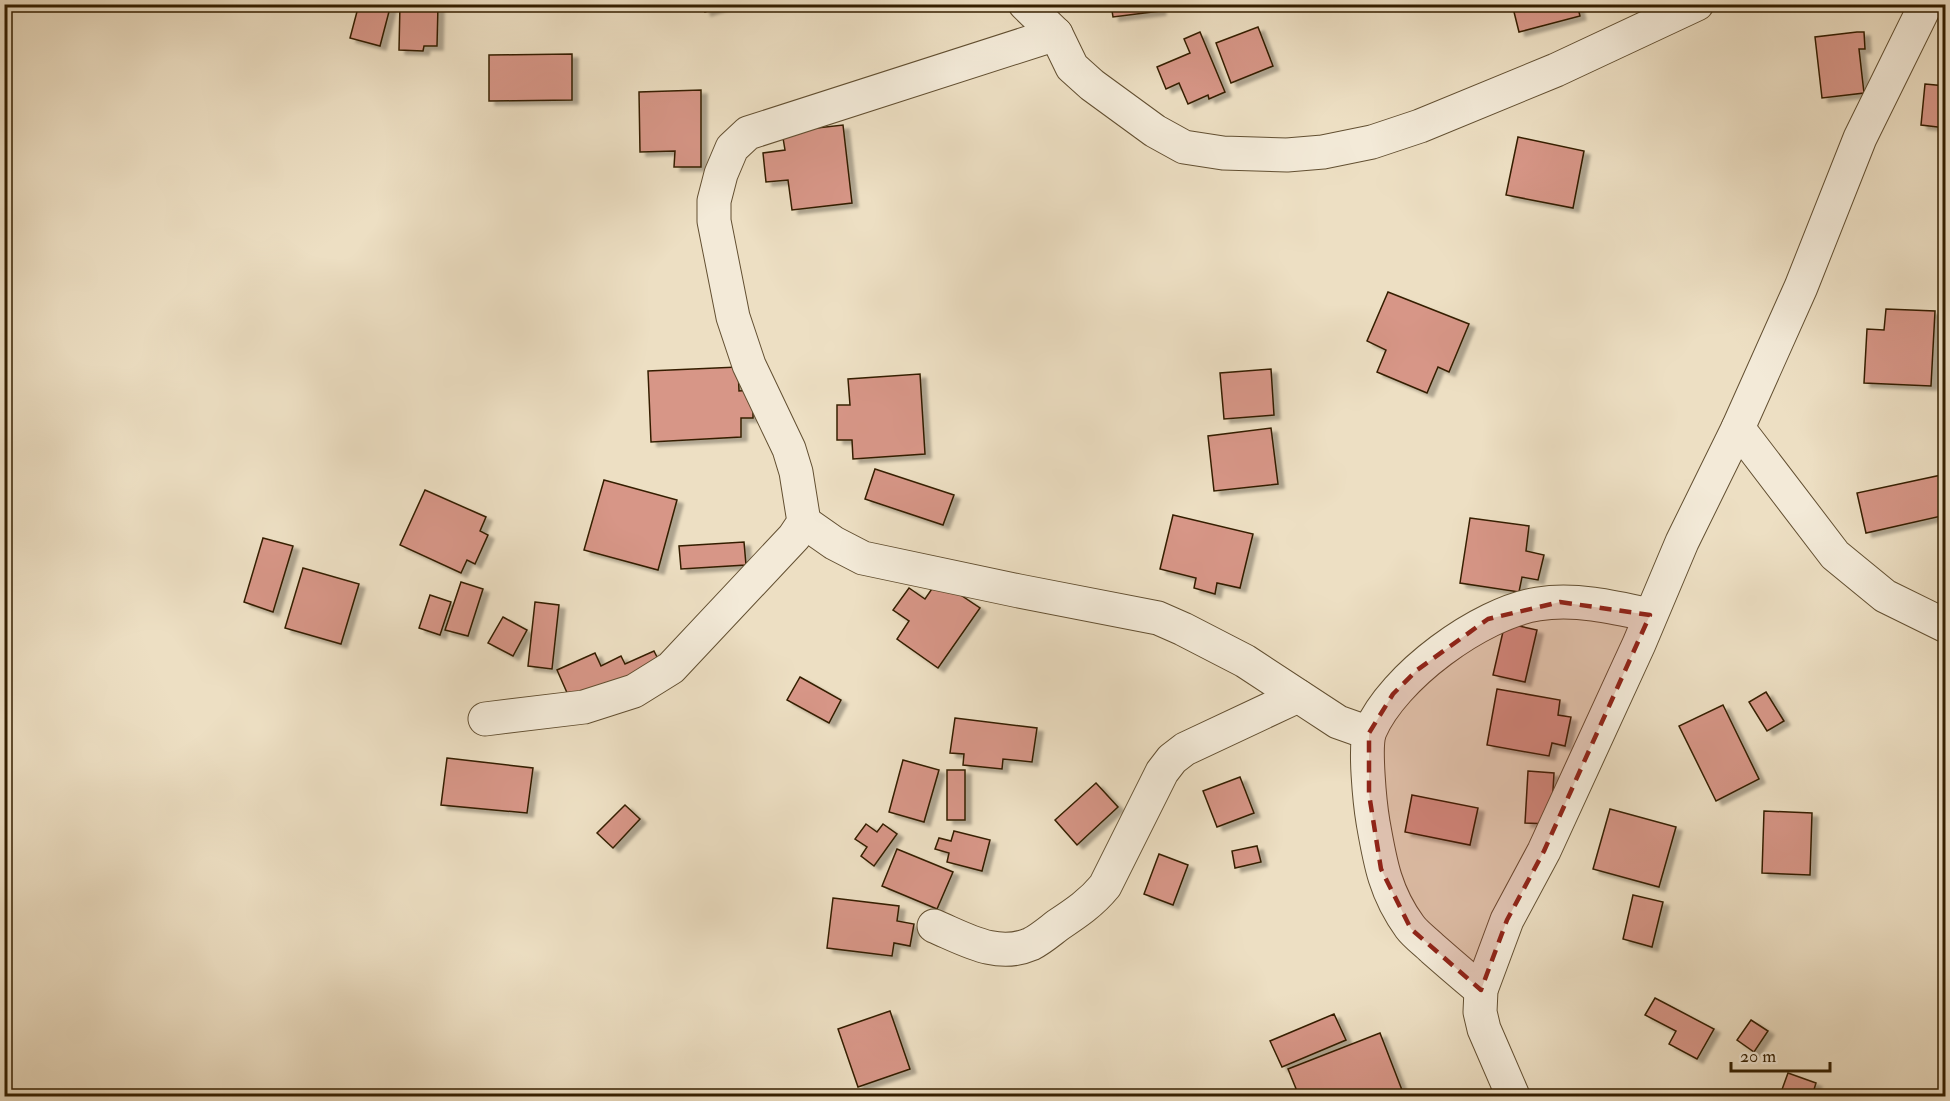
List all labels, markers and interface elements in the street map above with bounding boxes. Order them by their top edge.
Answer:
scale bar [1731,1035,1830,1073]
text: 20 m [1740,1045,1776,1068]

